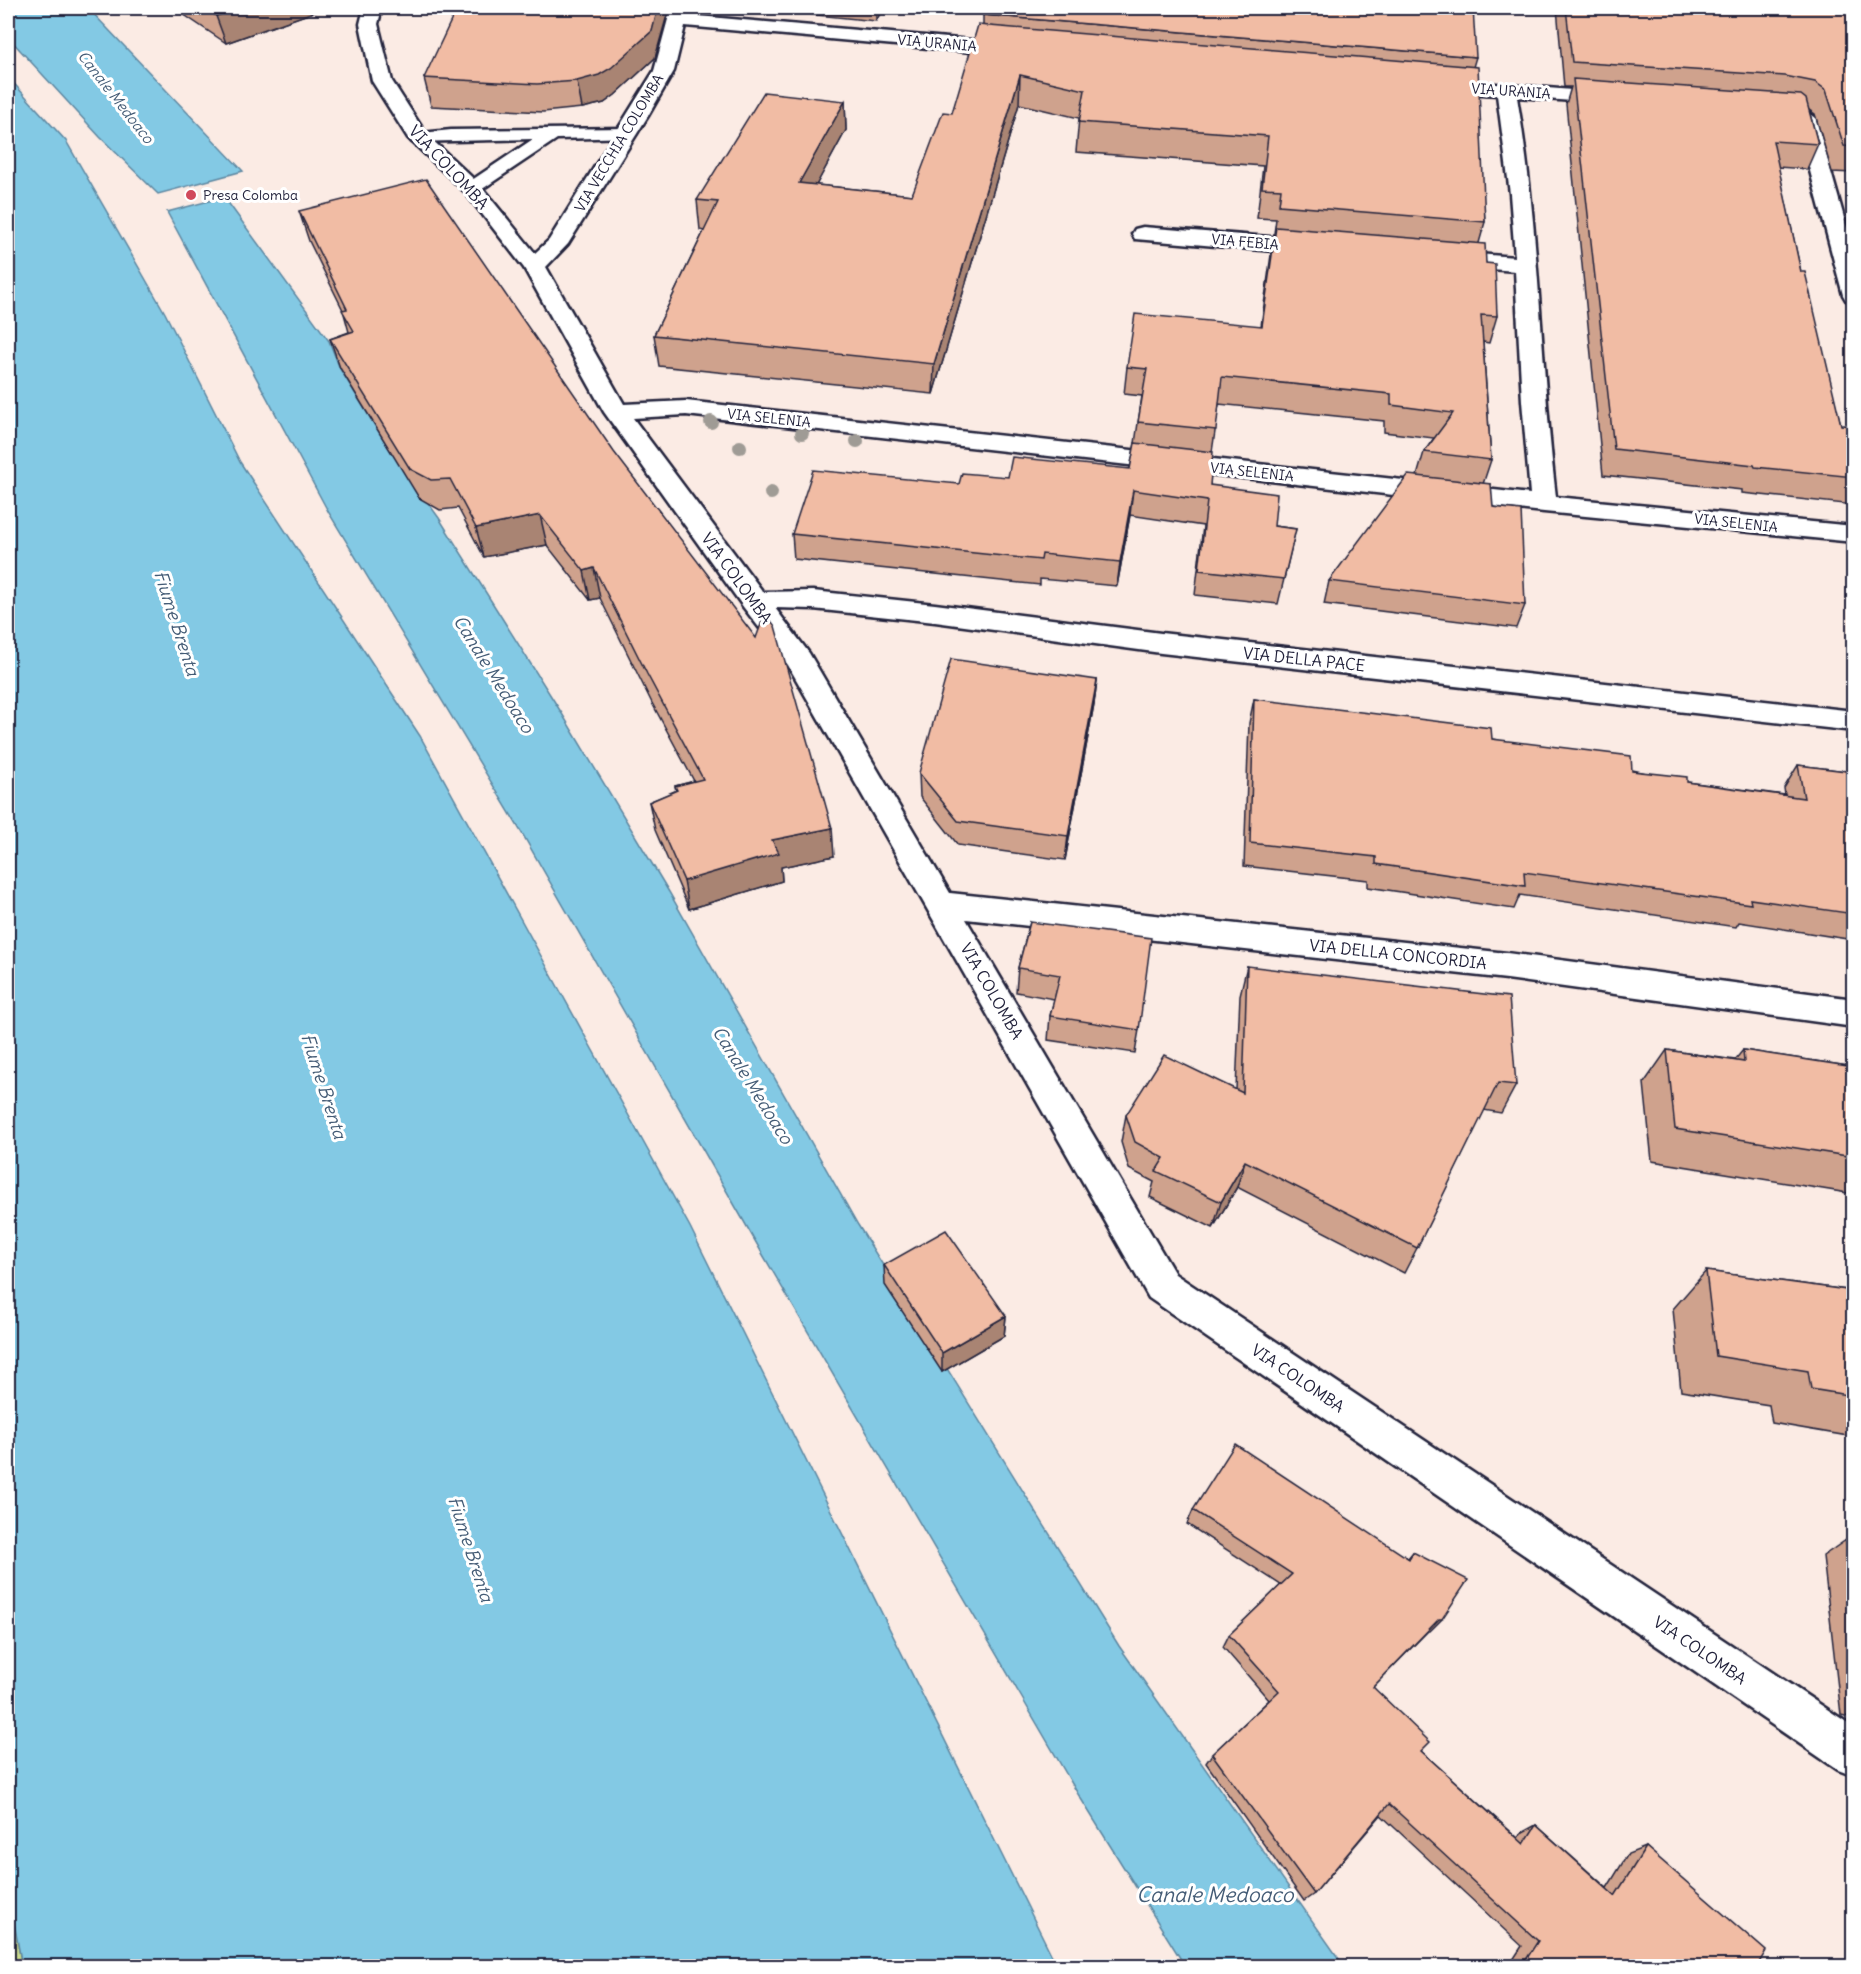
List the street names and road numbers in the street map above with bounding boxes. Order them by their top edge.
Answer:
street label: VIA URANIA [897,31,977,55]
street label: VIA VECCHIA COLOMBA [571,71,667,215]
street label: VIA URANIA [1471,79,1551,103]
street label: VIA COLOMBA [405,121,493,213]
street label: VIA FEBIA [1211,230,1279,254]
street label: VIA SELENIA [726,405,812,431]
street label: VIA SELENIA [1209,459,1295,485]
street label: VIA SELENIA [1693,510,1779,536]
street label: VIA COLOMBA [697,528,777,628]
street label: VIA DELLA PACE [1242,643,1366,675]
street label: VIA DELLA CONCORDIA [1308,935,1488,973]
street label: VIA COLOMBA [956,939,1028,1043]
street label: VIA COLOMBA [1248,1340,1348,1416]
street label: VIA COLOMBA [1650,1612,1750,1688]

